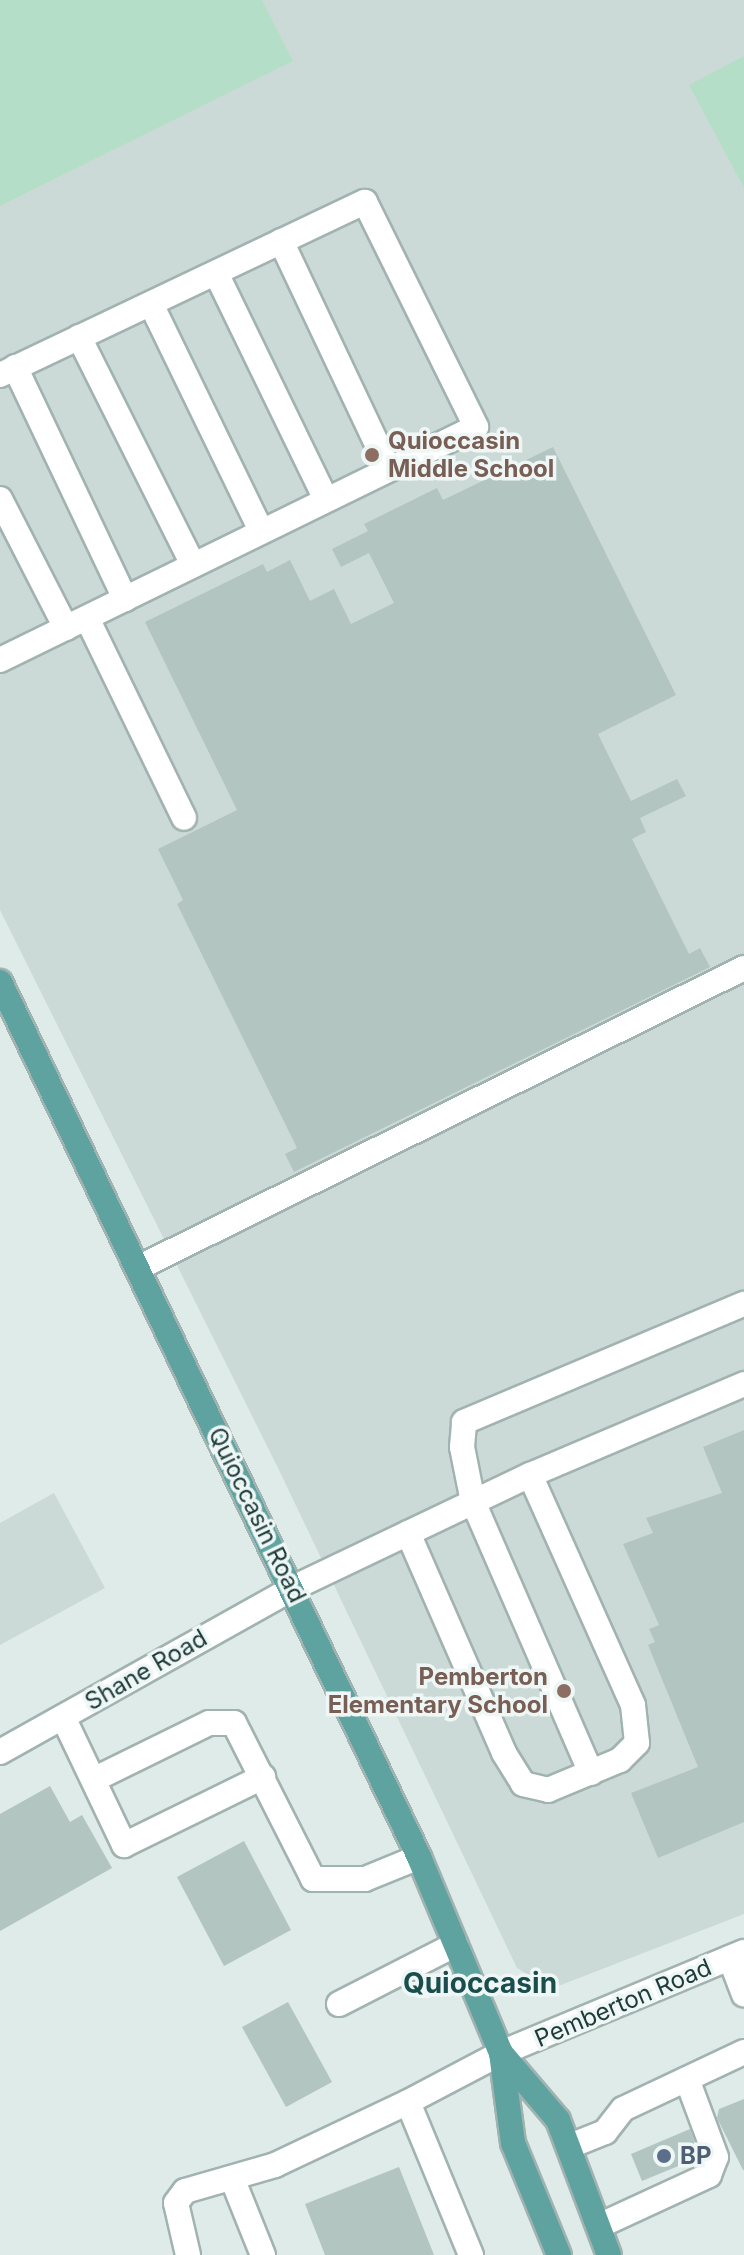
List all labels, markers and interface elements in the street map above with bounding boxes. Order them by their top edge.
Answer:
place label: Quioccasin Middle School [388,427,554,483]
marker: Quioccasin Middle School [363,446,381,464]
street label: Quioccasin Road [202,1423,312,1607]
street label: Shane Road [80,1624,212,1716]
place label: Pemberton Elementary School [328,1663,548,1719]
marker: Pemberton Elementary School [555,1682,573,1700]
street label: Pemberton Road [530,1953,716,2053]
district label: Quioccasin [403,1966,557,2000]
place label: BP [680,2142,711,2170]
marker: BP [655,2147,673,2165]

